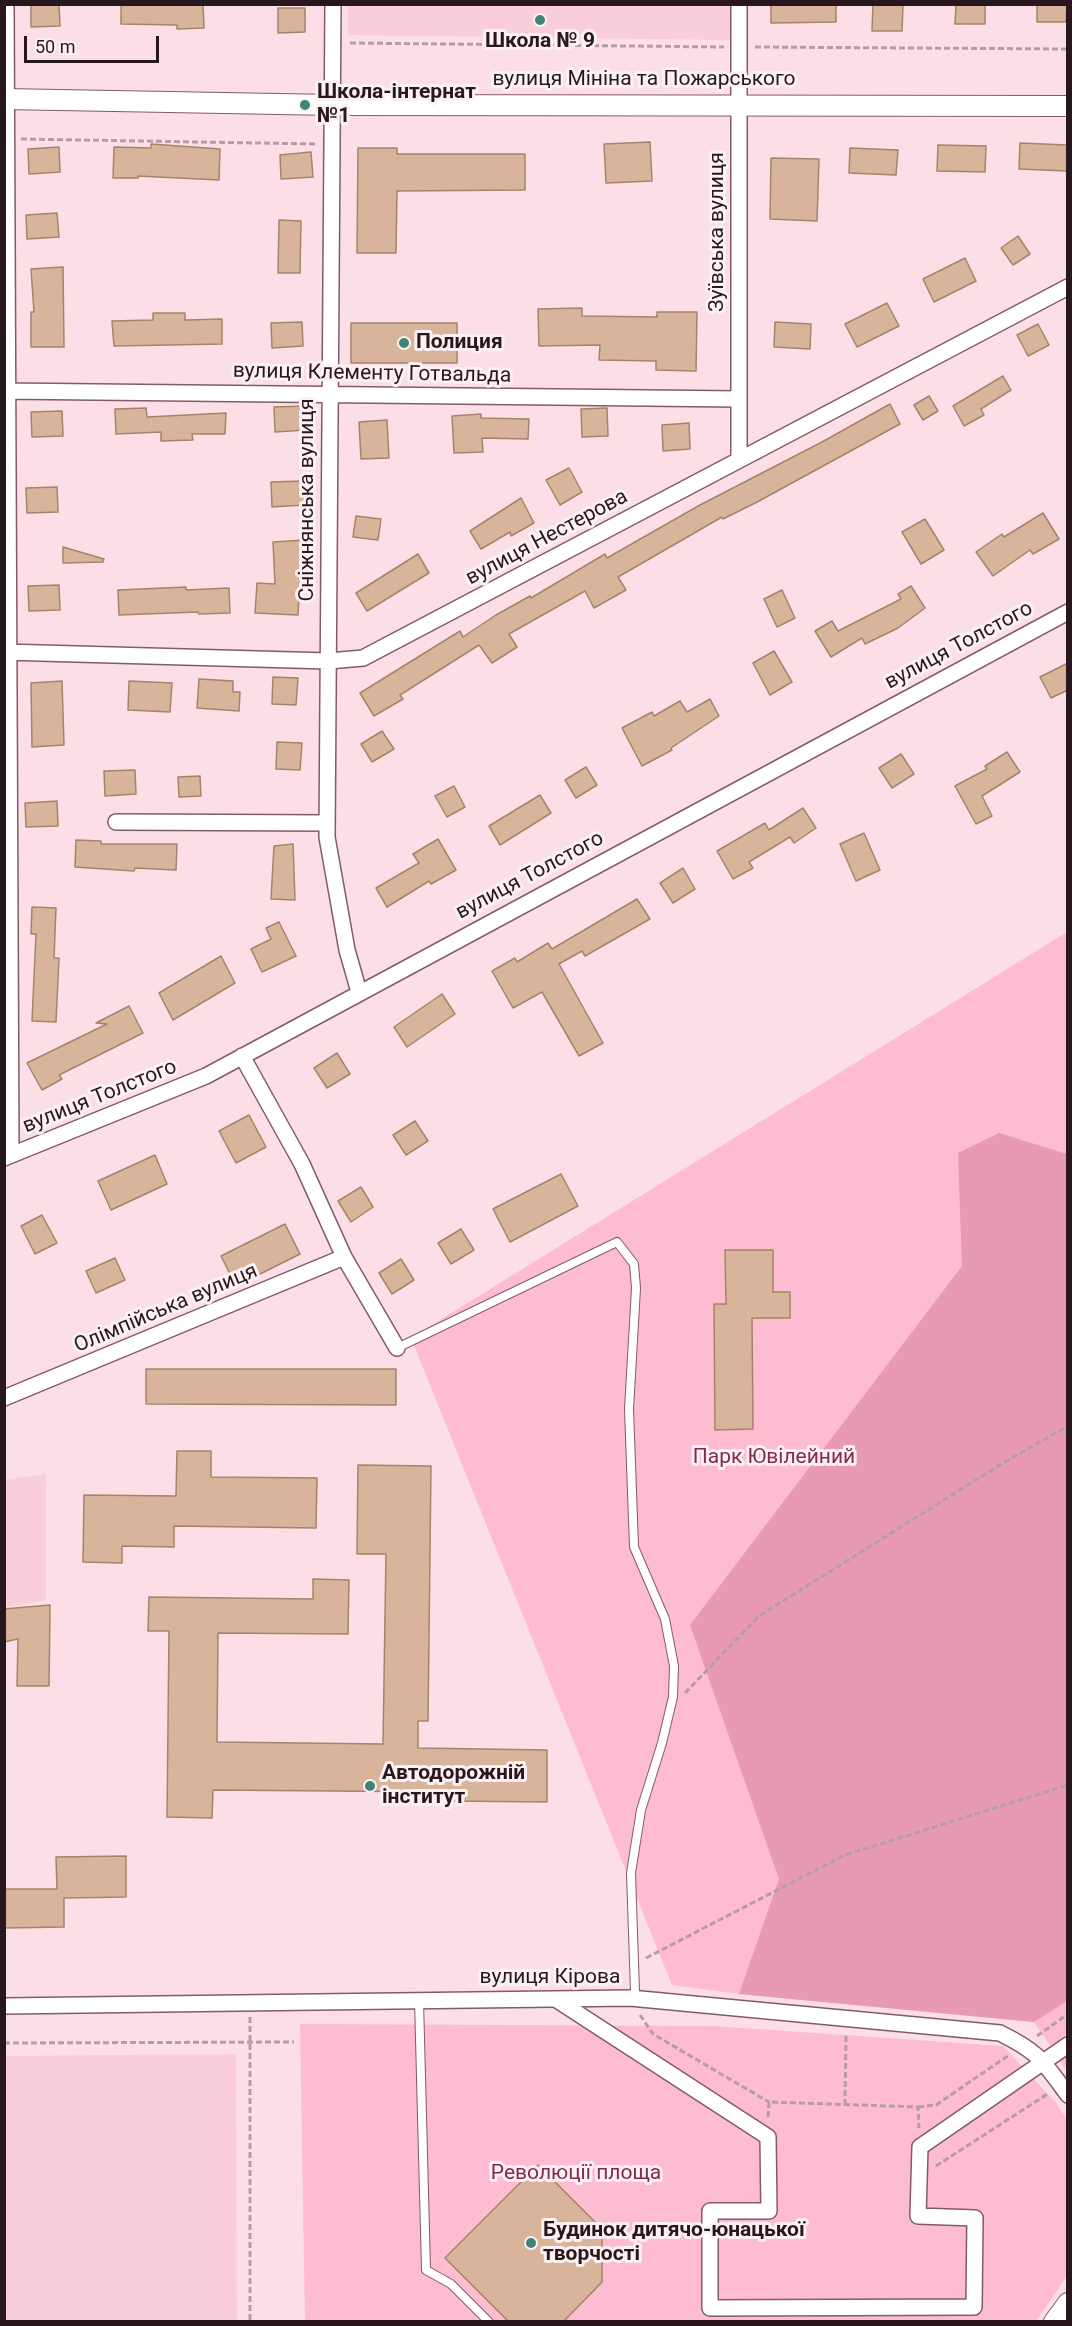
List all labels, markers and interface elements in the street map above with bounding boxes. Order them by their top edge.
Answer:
marker: Школа № 9 [533,13,547,27]
scale bar [27,24,162,62]
place label: Школа № 9 [485,29,595,55]
text: 50 m [35,36,75,57]
street label: вулиця Мініна та Пожарського [492,67,796,93]
place label: Школа-інтернат №1 [317,80,476,130]
marker: Школа-інтернат №1 [298,98,312,112]
street label: Зуївська вулиця [705,152,731,312]
place label: Полиция [416,330,503,356]
marker: Полиция [397,336,411,350]
street label: вулиця Клементу Готвальда [233,359,511,389]
street label: Сніжнянська вулиця [295,399,321,601]
street label: вулиця Нестерова [462,485,632,591]
street label: вулиця Толстого [881,596,1037,696]
street label: вулиця Толстого [452,826,608,926]
street label: вулиця Толстого [19,1055,181,1139]
street label: Олімпійська вулиця [71,1259,261,1359]
park label: Парк Ювілейний [693,1445,855,1471]
place label: Автодорожній інститут [382,1761,525,1811]
marker: Автодорожній інститут [363,1779,377,1793]
street label: вулиця Кірова [480,1965,620,1991]
park label: Революції площа [491,2161,661,2187]
place label: Будинок дитячо-юнацької творчості [543,2218,805,2268]
marker: Будинок дитячо-юнацької творчості [524,2236,538,2250]

